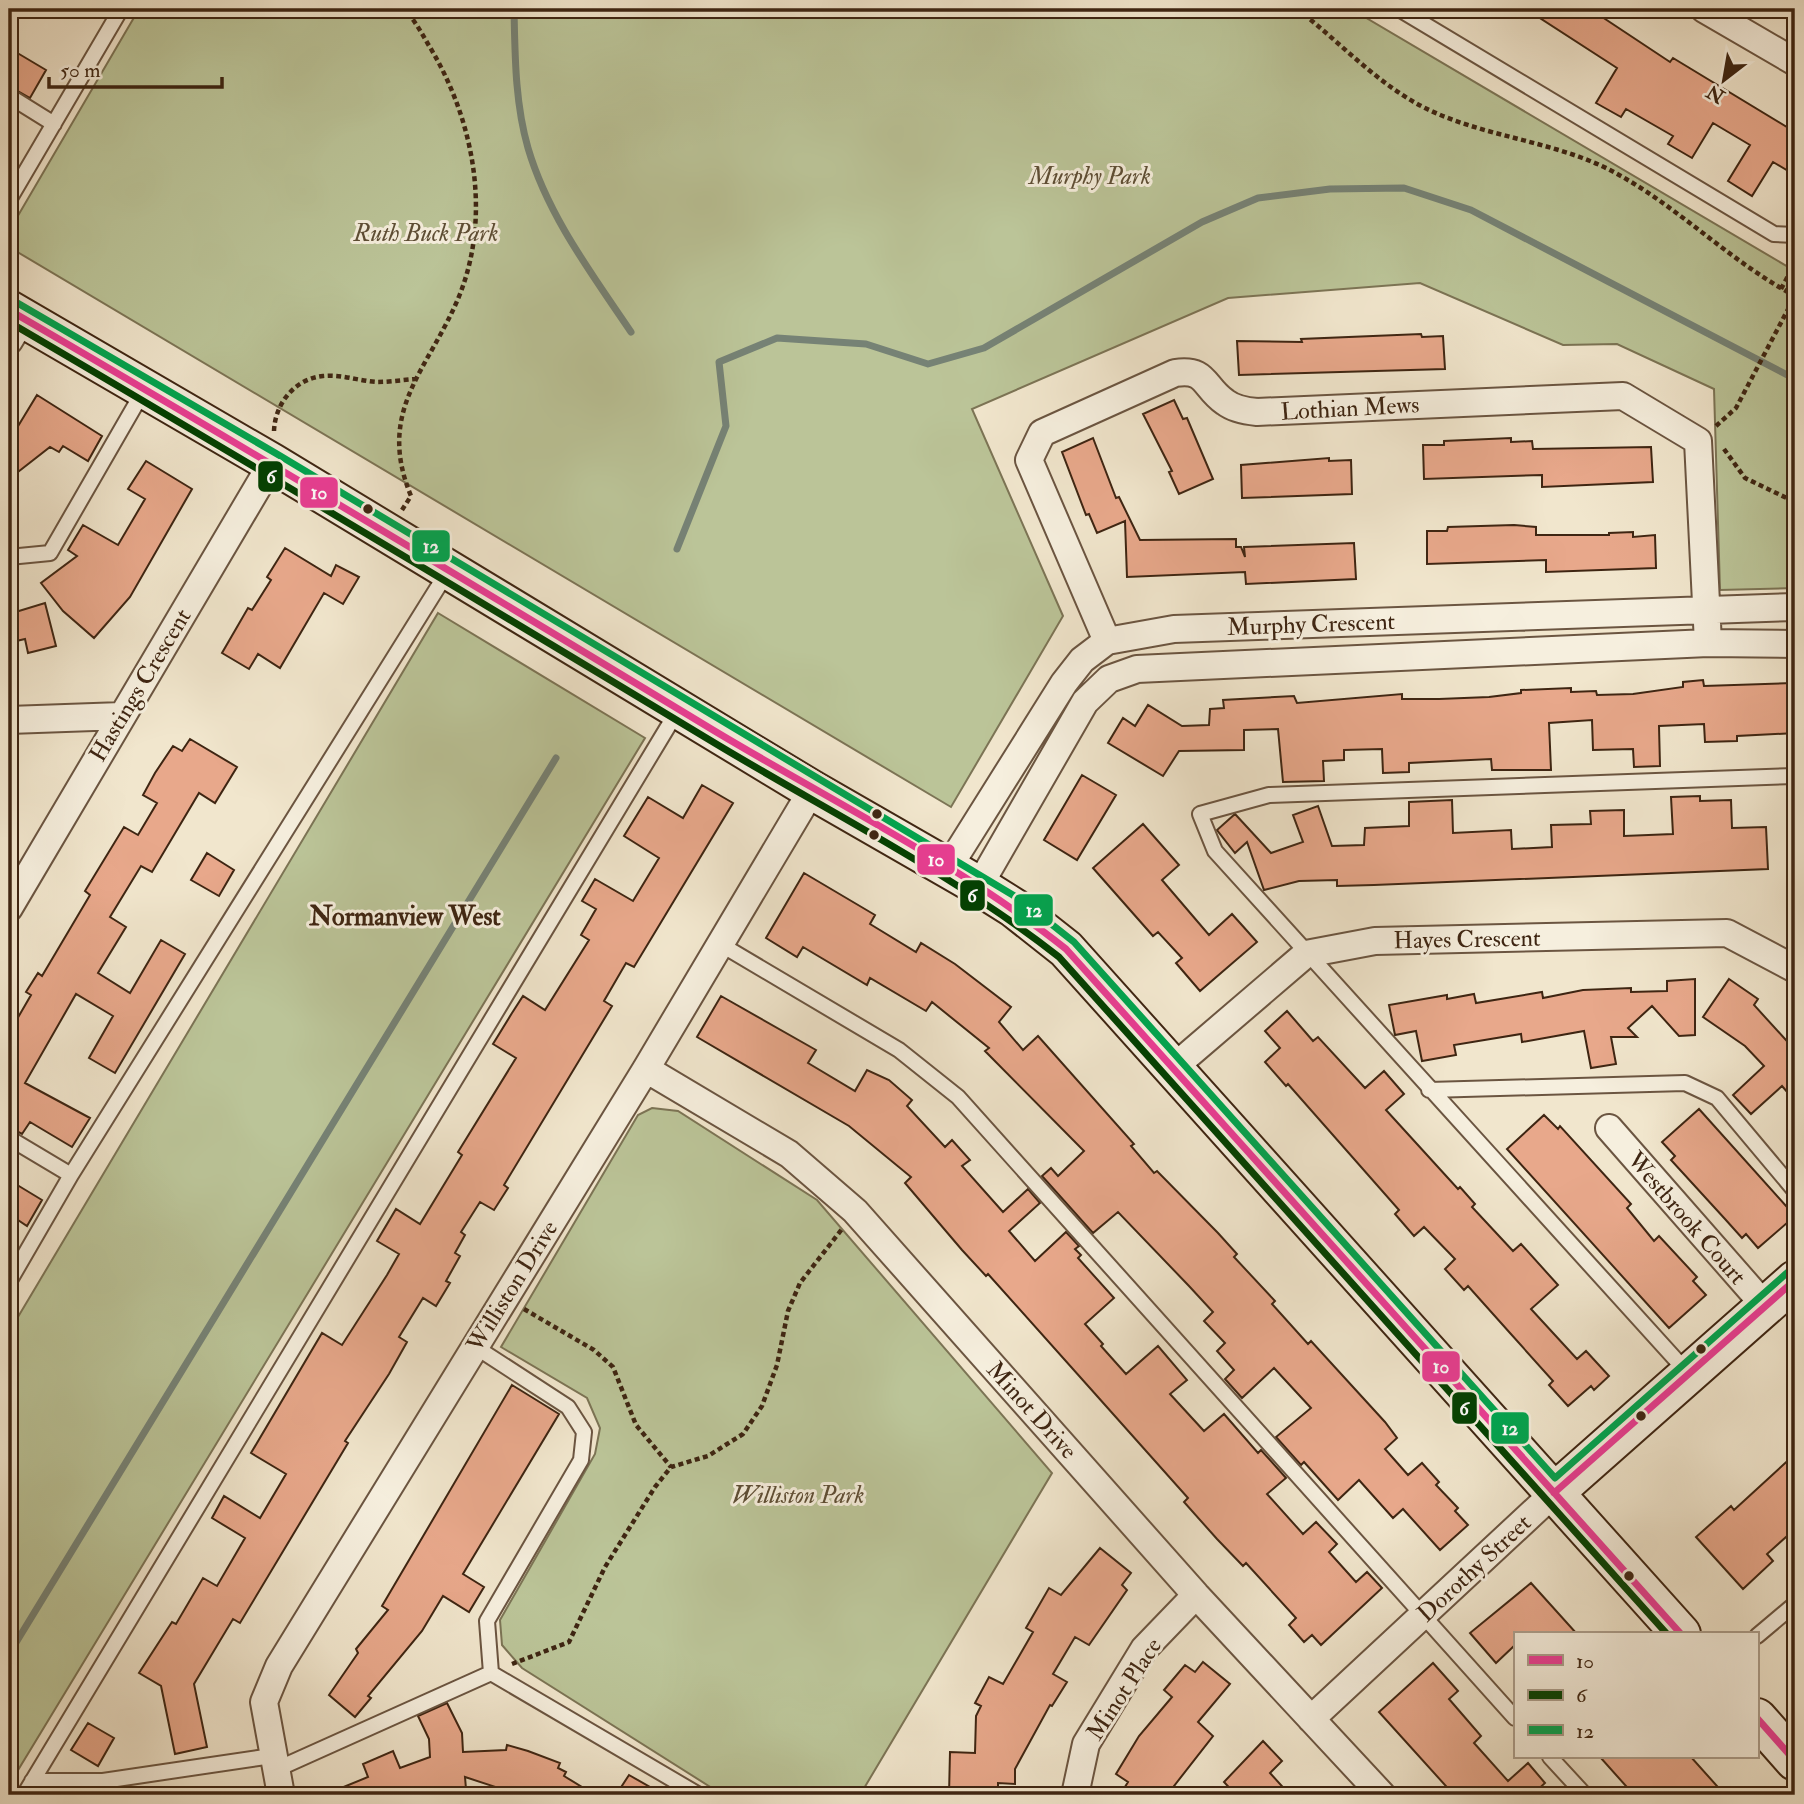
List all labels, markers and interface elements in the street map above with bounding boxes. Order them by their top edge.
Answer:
scale bar [49,46,222,90]
north arrow [1688,46,1758,116]
text: 50 m [60,57,101,84]
text: N [1701,79,1730,109]
park label: Murphy Park [1027,161,1151,192]
park label: Ruth Buck Park [353,218,499,249]
street label: Lothian Mews [1280,389,1420,428]
line badge: 6 [257,460,284,493]
text: 6 [266,465,277,489]
line badge: 10 [299,476,339,509]
text: 10 [311,481,327,505]
unlabelled marker [361,502,375,516]
line badge: 12 [411,529,451,563]
text: 12 [423,535,440,559]
street label: Hastings Crescent [82,603,199,768]
street label: Murphy Crescent [1226,606,1396,643]
unlabelled marker [870,807,884,821]
unlabelled marker [867,828,881,842]
line badge: 10 [916,843,956,876]
text: 10 [928,848,944,872]
line badge: 6 [959,879,986,912]
text: 6 [967,884,978,908]
line badge: 12 [1013,893,1054,927]
text: 12 [1026,899,1043,923]
district label: Normanview West [308,901,501,933]
street label: Hayes Crescent [1393,923,1541,956]
street label: Westbrook Court [1620,1144,1753,1292]
street label: Williston Drive [459,1215,565,1359]
unlabelled marker [1694,1342,1708,1356]
line badge: 10 [1421,1350,1461,1383]
street label: Minot Drive [980,1355,1084,1466]
text: 10 [1433,1355,1449,1379]
line badge: 6 [1451,1391,1478,1425]
text: 6 [1459,1397,1470,1421]
unlabelled marker [1634,1409,1648,1423]
line badge: 12 [1490,1411,1530,1445]
text: 12 [1502,1417,1519,1441]
park label: Williston Park [732,1480,864,1511]
street label: Dorothy Street [1411,1507,1538,1629]
unlabelled marker [1622,1569,1636,1583]
street label: Minot Place [1080,1632,1169,1746]
legend [1514,1632,1758,1758]
text: 10 [1576,1648,1594,1675]
text: 6 [1576,1682,1588,1709]
text: 12 [1576,1718,1594,1745]

